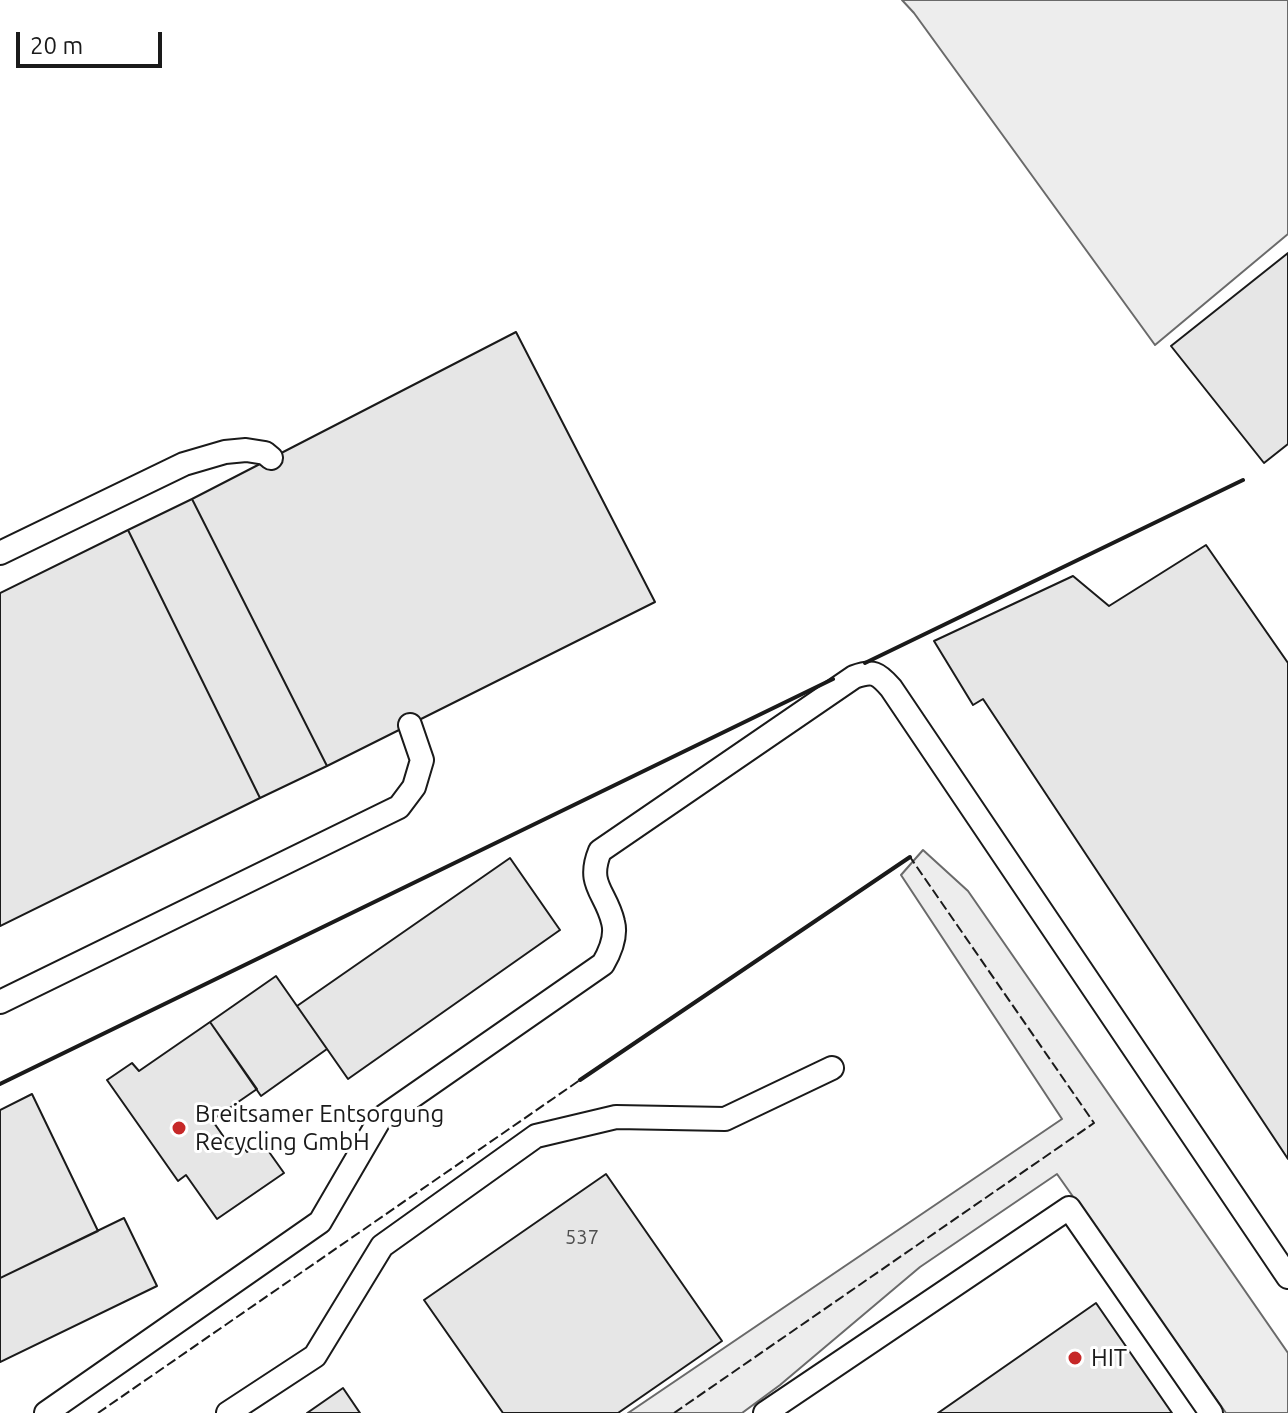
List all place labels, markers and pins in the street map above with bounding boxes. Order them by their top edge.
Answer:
place label: Breitsamer Entsorgung Recycling GmbH [195,1100,444,1156]
marker: Breitsamer Entsorgung Recycling GmbH [170,1119,188,1137]
place label: HIT [1091,1344,1127,1372]
marker: HIT [1066,1349,1084,1367]

